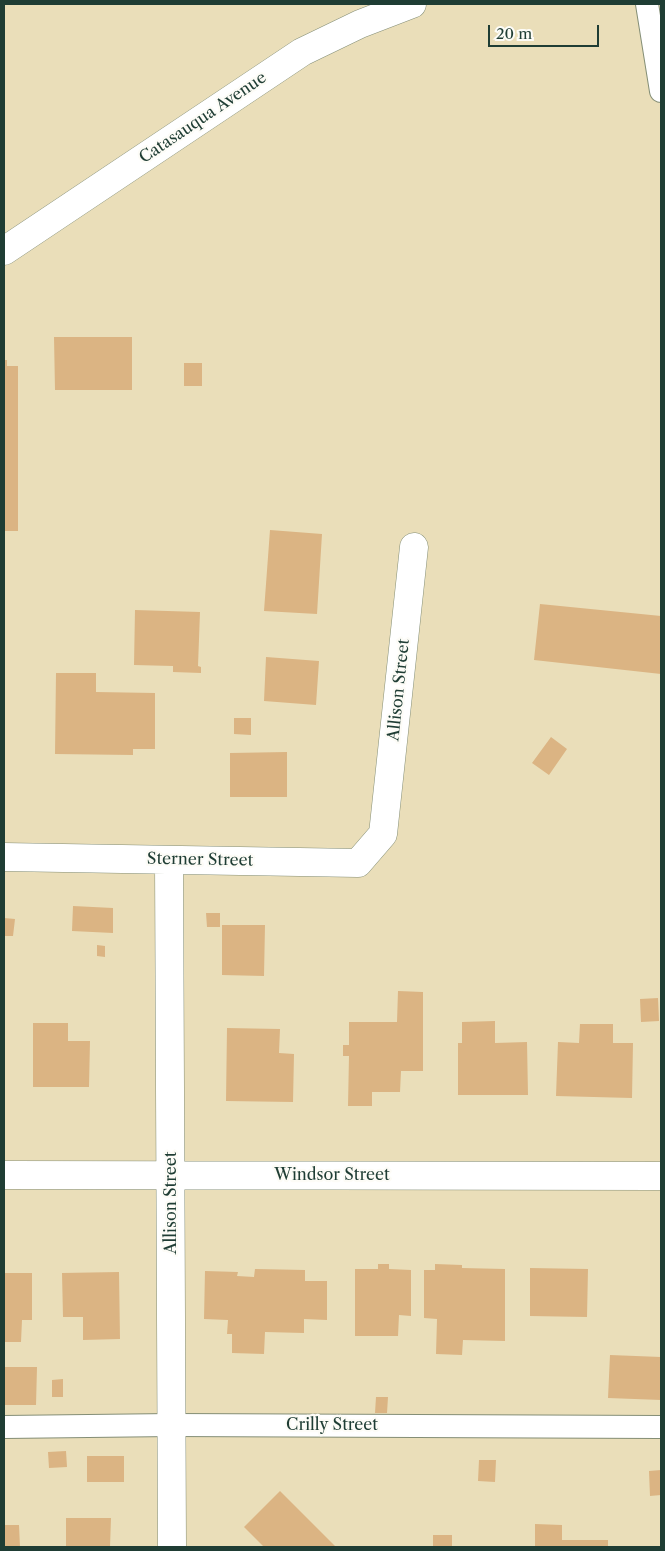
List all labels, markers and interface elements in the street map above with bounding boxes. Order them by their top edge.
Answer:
scale bar [490,15,601,47]
text: 20 m [496,24,532,43]
street label: Catasauqua Avenue [136,68,270,168]
street label: Allison Street [384,638,414,742]
street label: Sterner Street [147,849,253,871]
street label: Allison Street [161,1152,181,1254]
street label: Windsor Street [274,1165,390,1185]
street label: Crilly Street [286,1415,378,1435]

